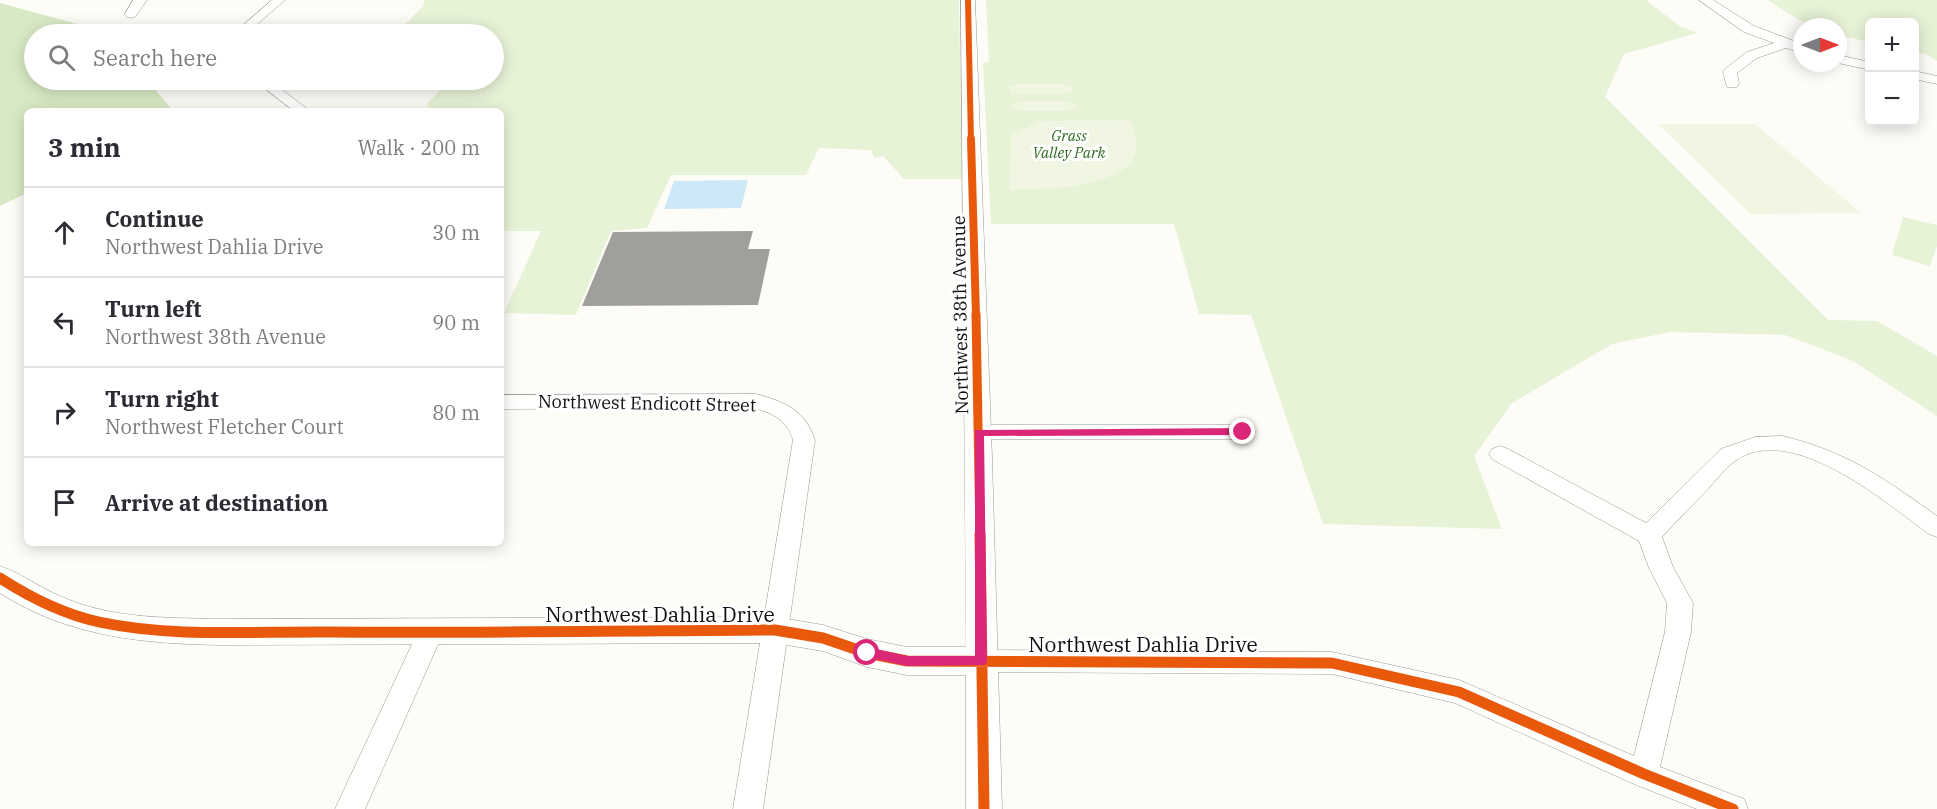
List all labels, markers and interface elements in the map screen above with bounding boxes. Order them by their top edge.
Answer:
north arrow [1793,18,1847,72]
map controls [1865,18,1919,126]
button: + [1865,18,1919,72]
search box [24,24,504,90]
icon: search [45,41,78,74]
text: Search here [93,43,217,72]
button: − [1865,72,1919,126]
park label: Grass Valley Park [1033,126,1105,162]
text: 3 min [48,130,121,164]
text: Walk · 200 m [358,134,480,161]
text: Continue [105,204,204,233]
street label: Northwest 38th Avenue [947,215,973,415]
icon: ahead [48,216,81,249]
text: 30 m [432,219,480,246]
text: Northwest Dahlia Drive [105,233,323,260]
text: Turn left [105,294,201,323]
icon: left [48,306,81,339]
text: 90 m [432,309,480,336]
text: Northwest 38th Avenue [105,323,326,350]
text: Turn right [105,384,219,413]
street label: Northwest Endicott Street [538,390,756,416]
icon: right [48,396,81,429]
text: 80 m [432,399,480,426]
text: Northwest Fletcher Court [105,413,343,440]
route end [1229,418,1255,444]
icon: arrive [48,486,81,519]
text: Arrive at destination [105,488,328,517]
street label: Northwest Dahlia Drive [545,600,775,628]
street label: Northwest Dahlia Drive [1028,630,1258,658]
route start [853,639,879,665]

